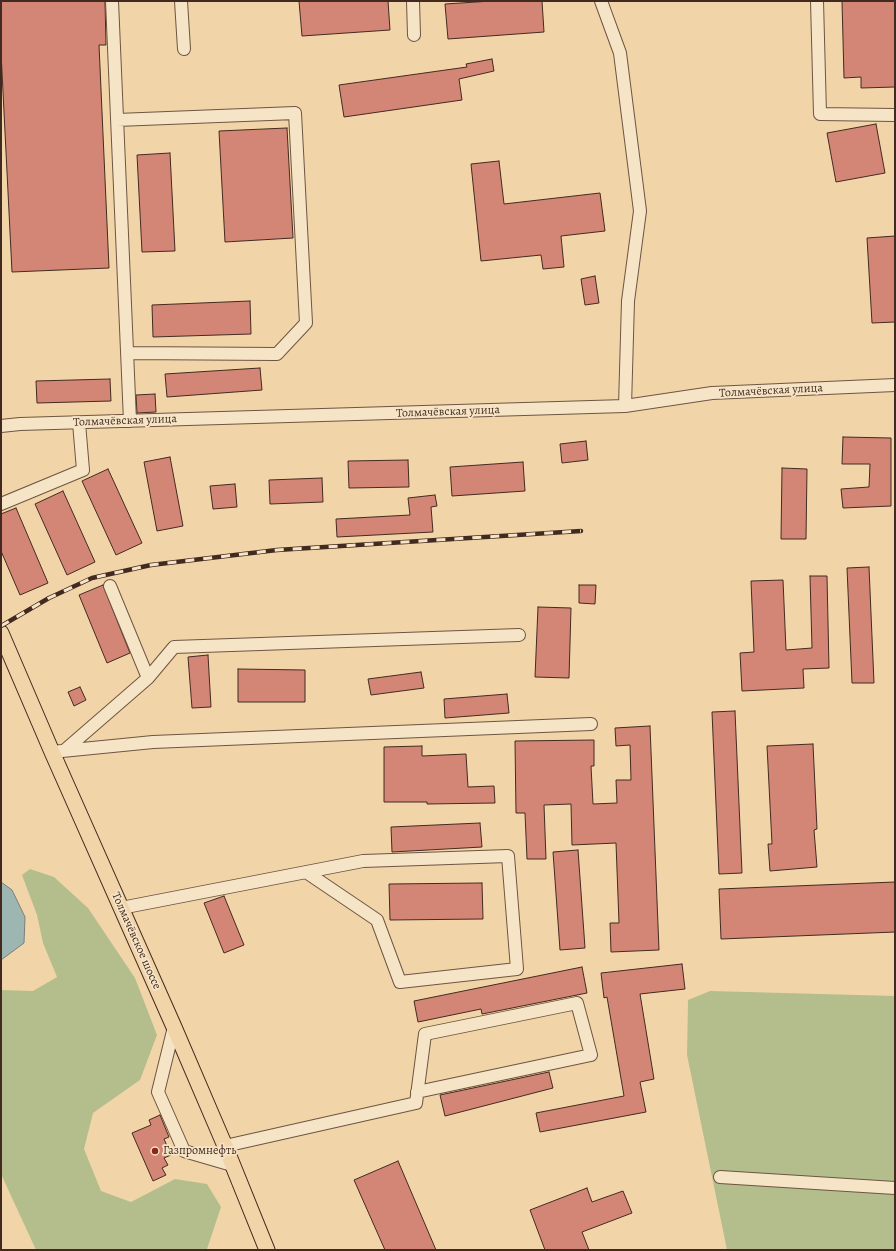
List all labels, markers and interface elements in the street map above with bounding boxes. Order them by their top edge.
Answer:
street label: Толмачёвская улица [719,381,823,401]
street label: Толмачёвская улица [396,403,500,421]
street label: Толмачёвская улица [73,412,177,430]
street label: Толмачёвское шоссе [108,890,164,992]
place label: Газпромнефть [163,1144,236,1158]
marker: Газпромнефть [150,1146,160,1156]

